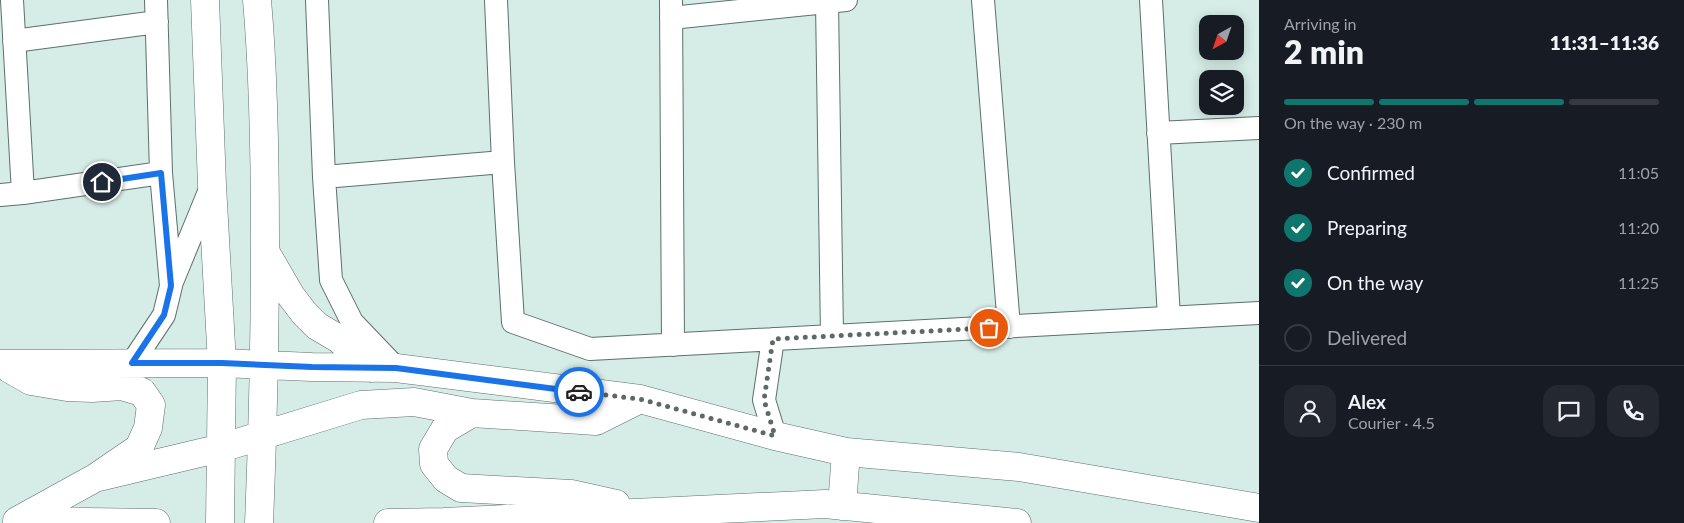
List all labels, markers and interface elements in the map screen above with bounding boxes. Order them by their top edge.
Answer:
text: Arriving in [1284,14,1357,33]
north arrow [1199,15,1244,60]
map controls [1199,15,1244,115]
text: 11:31–11:36 [1550,31,1659,54]
text: 2 min [1284,32,1364,71]
button: layers [1199,70,1244,115]
text: On the way · 230 m [1284,113,1422,132]
icon: check [1284,159,1312,187]
pin [81,161,123,203]
text: Confirmed [1327,161,1415,184]
text: 11:05 [1618,163,1659,182]
icon: home [88,168,116,196]
icon: check [1284,214,1312,242]
text: Preparing [1327,216,1407,239]
text: 11:20 [1618,218,1659,237]
icon: check [1284,269,1312,297]
text: On the way [1327,271,1423,294]
text: 11:25 [1618,273,1659,292]
pin [968,307,1010,349]
icon: bag [975,314,1003,342]
text: Delivered [1327,326,1407,349]
courier [554,367,604,417]
icon: car [565,378,593,406]
button: person [1284,385,1336,437]
button: chat [1543,385,1595,437]
button: phone [1607,385,1659,437]
text: Alex [1348,390,1386,413]
text: Courier · 4.5 [1348,413,1435,432]

